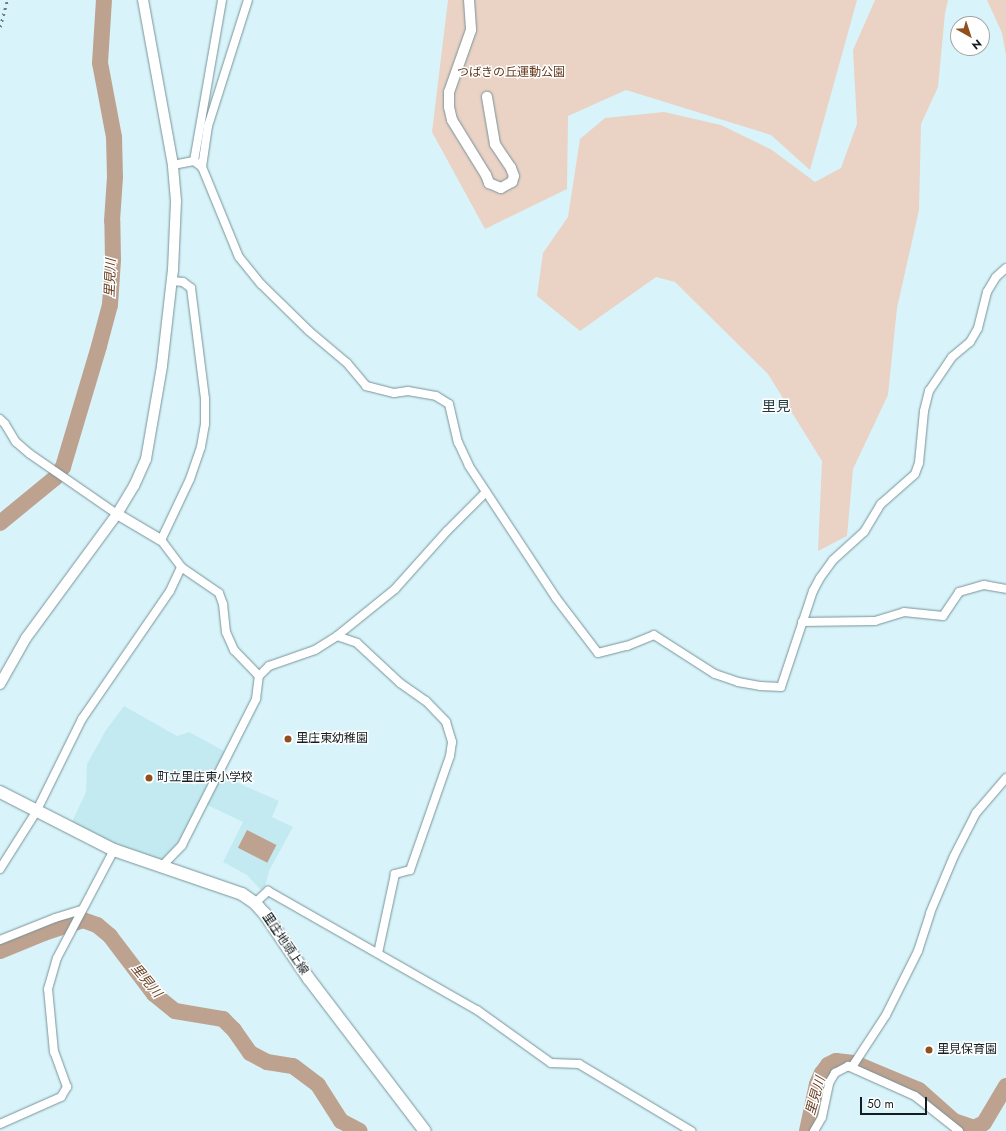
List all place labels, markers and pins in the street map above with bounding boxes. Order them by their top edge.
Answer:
place label: 里庄東幼稚園 [296,732,368,746]
marker: 里庄東幼稚園 [283,734,293,744]
place label: 町立里庄東小学校 [157,771,253,785]
marker: 町立里庄東小学校 [144,773,154,783]
place label: 里見保育園 [937,1043,997,1057]
marker: 里見保育園 [924,1045,934,1055]

